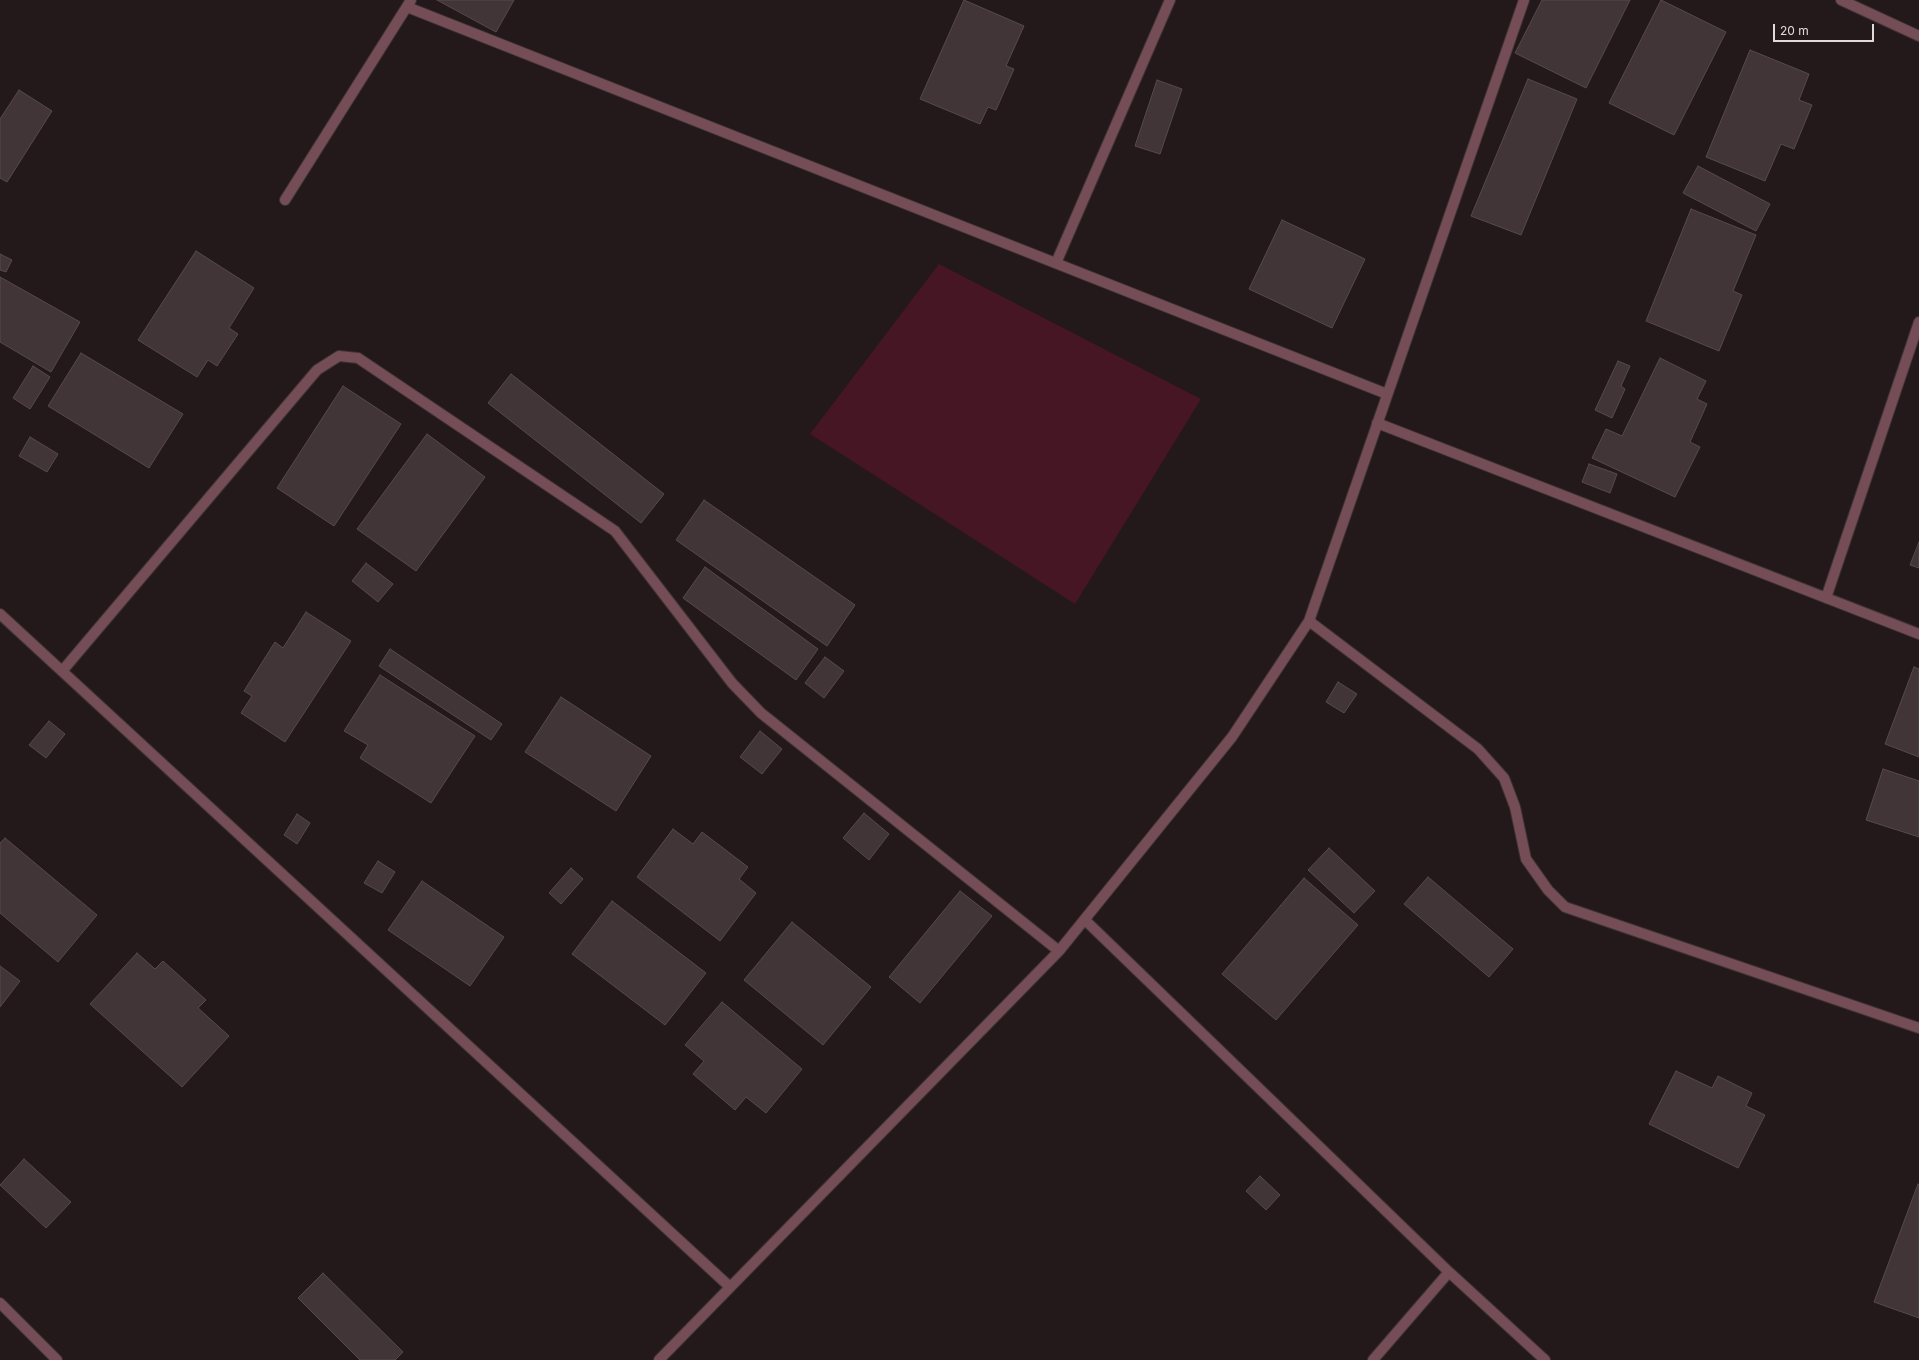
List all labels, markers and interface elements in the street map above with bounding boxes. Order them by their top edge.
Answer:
scale bar [1775,16,1876,42]
text: 20 m [1780,23,1809,38]

